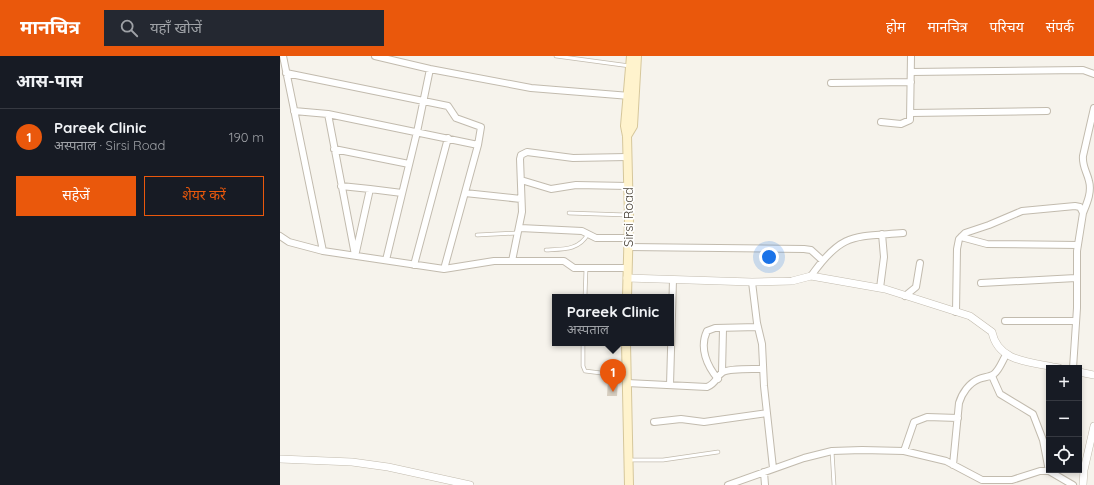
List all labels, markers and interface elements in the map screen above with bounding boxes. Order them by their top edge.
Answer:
search box [104,10,384,46]
text: मानचित्र [20,15,80,39]
icon: search [118,17,140,39]
text: यहाँ खोजें [150,18,202,37]
text: होम [886,18,905,36]
text: मानचित्र [927,18,968,36]
text: परिचय [990,18,1024,36]
text: संपर्क [1046,18,1074,36]
text: आस-पास [16,70,83,91]
text: Pareek Clinic [54,118,146,137]
text: 1 [26,129,32,145]
text: 190 m [229,129,264,145]
text: अस्पताल · Sirsi Road [54,137,165,153]
button: सहेजें [16,176,136,216]
button: शेयर करें [144,176,264,216]
street label: Sirsi Road [620,187,636,247]
your location [759,247,779,267]
popup [552,294,674,346]
text: Pareek Clinic [567,302,659,321]
text: अस्पताल [567,321,609,337]
pin: 1 [600,359,626,392]
map controls [1046,365,1082,473]
button: + [1046,365,1082,401]
button: − [1046,401,1082,437]
button: locate [1046,437,1082,473]

